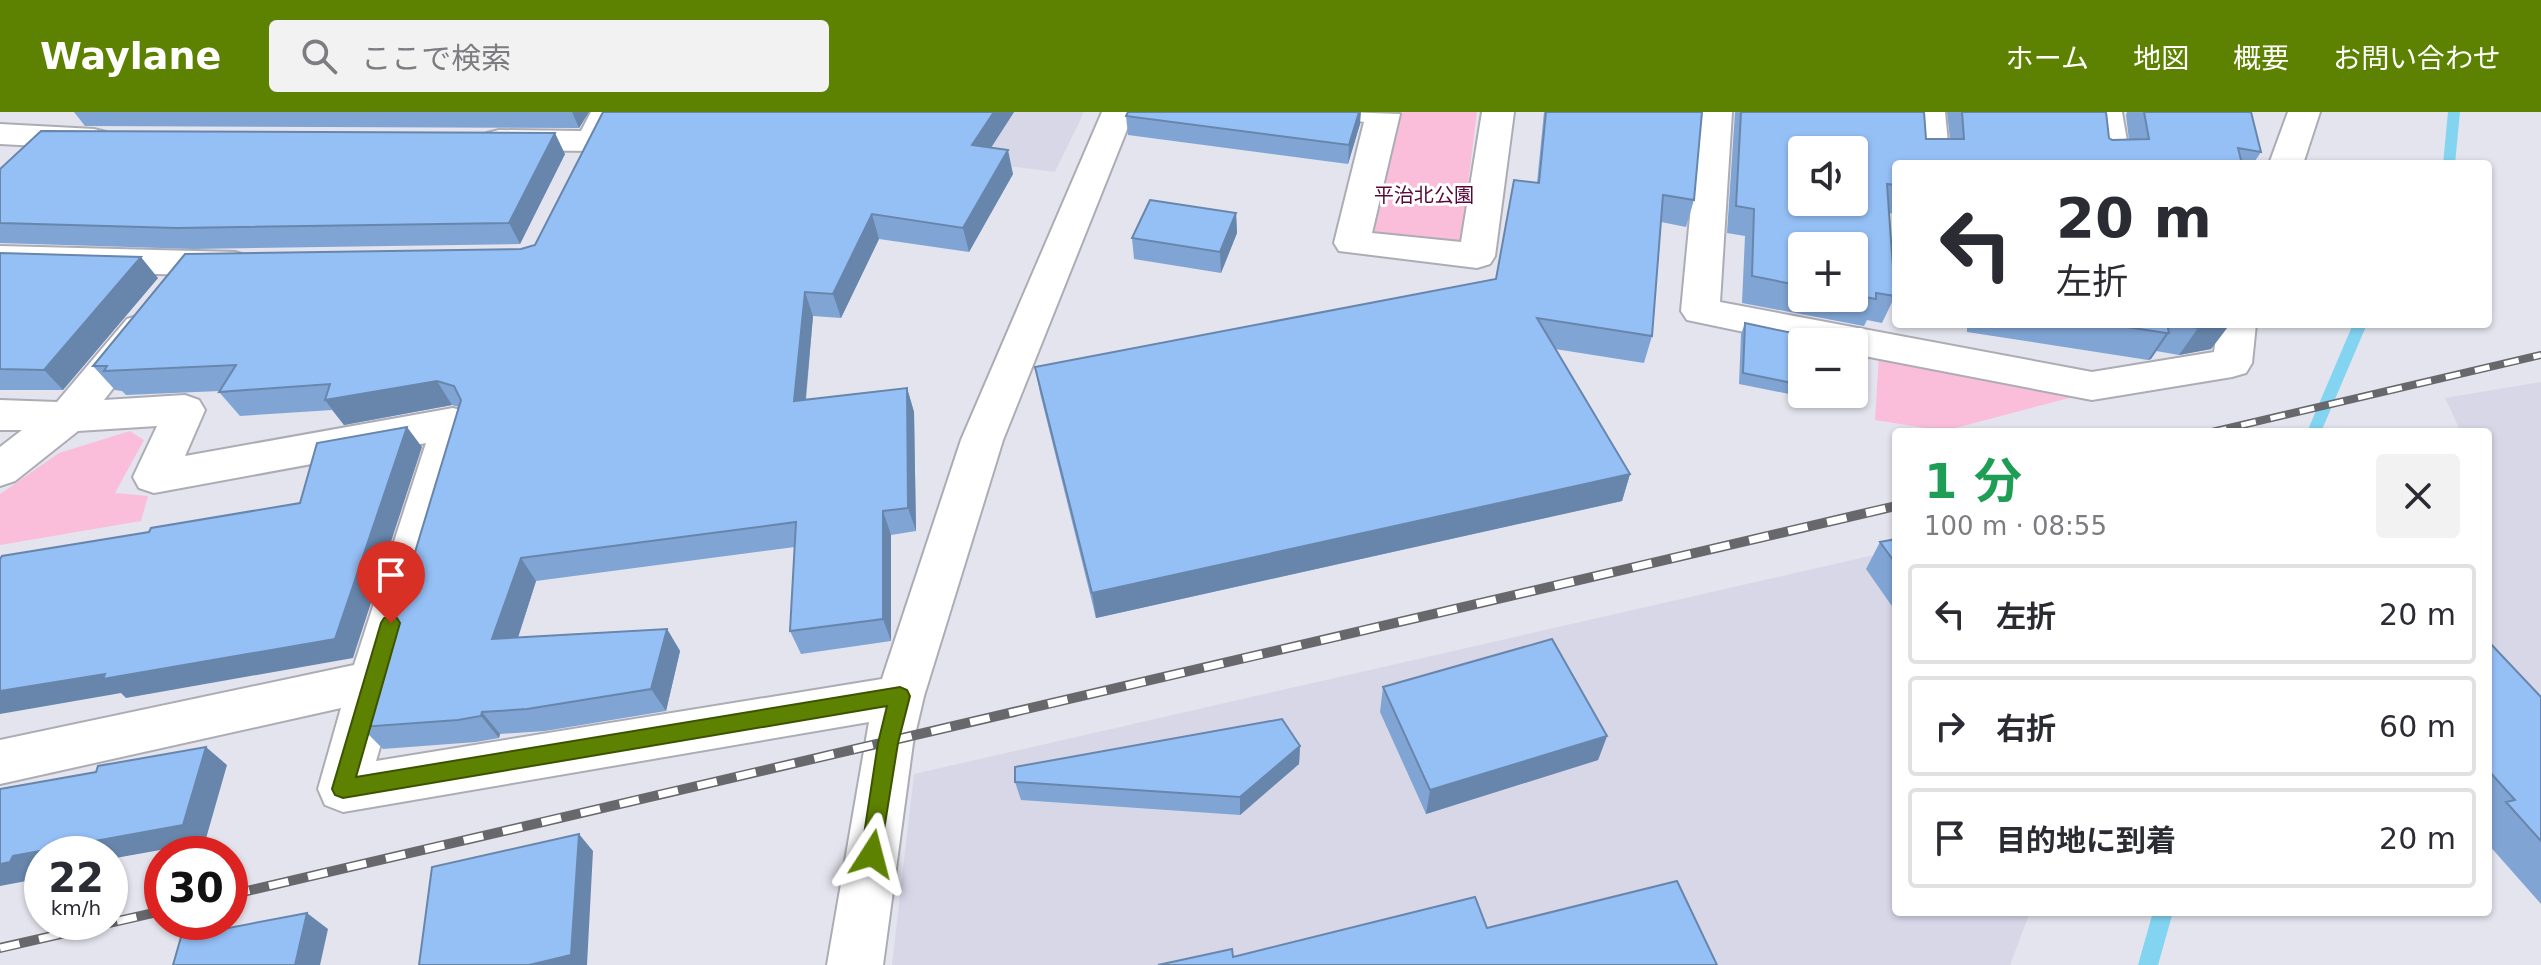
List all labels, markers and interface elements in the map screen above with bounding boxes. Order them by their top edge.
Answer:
search box [269,20,829,92]
text: Waylane [40,34,221,78]
icon: search [297,34,341,78]
text: ここで検索 [361,41,511,76]
text: ホーム [2006,42,2089,75]
text: 地図 [2133,42,2189,75]
text: 概要 [2233,42,2289,75]
text: お問い合わせ [2333,42,2501,75]
map controls [1788,136,1868,408]
button: sound [1788,136,1868,216]
park label: 平治北公園 [1374,183,1474,207]
text: 20 m [2056,185,2212,250]
icon: left [1924,192,2028,296]
button: + [1788,232,1868,312]
text: 左折 [2056,261,2128,302]
button: − [1788,328,1868,408]
text: 1 分 [1924,453,2022,509]
button: close [2376,454,2460,538]
text: 100 m · 08:55 [1924,511,2107,541]
pin [357,541,425,623]
icon: arrive [369,553,413,597]
icon: left [1928,592,1972,636]
text: 20 m [2379,597,2456,632]
text: 左折 [1996,599,2056,634]
icon: right [1928,704,1972,748]
text: 60 m [2379,709,2456,744]
text: 右折 [1996,711,2056,746]
position arrow [830,812,914,896]
icon: arrive [1928,816,1972,860]
text: 20 m [2379,821,2456,856]
text: 目的地に到着 [1996,823,2176,858]
speed limit sign: 30 [144,836,248,940]
text: 22 [48,855,104,901]
text: km/h [51,896,101,920]

